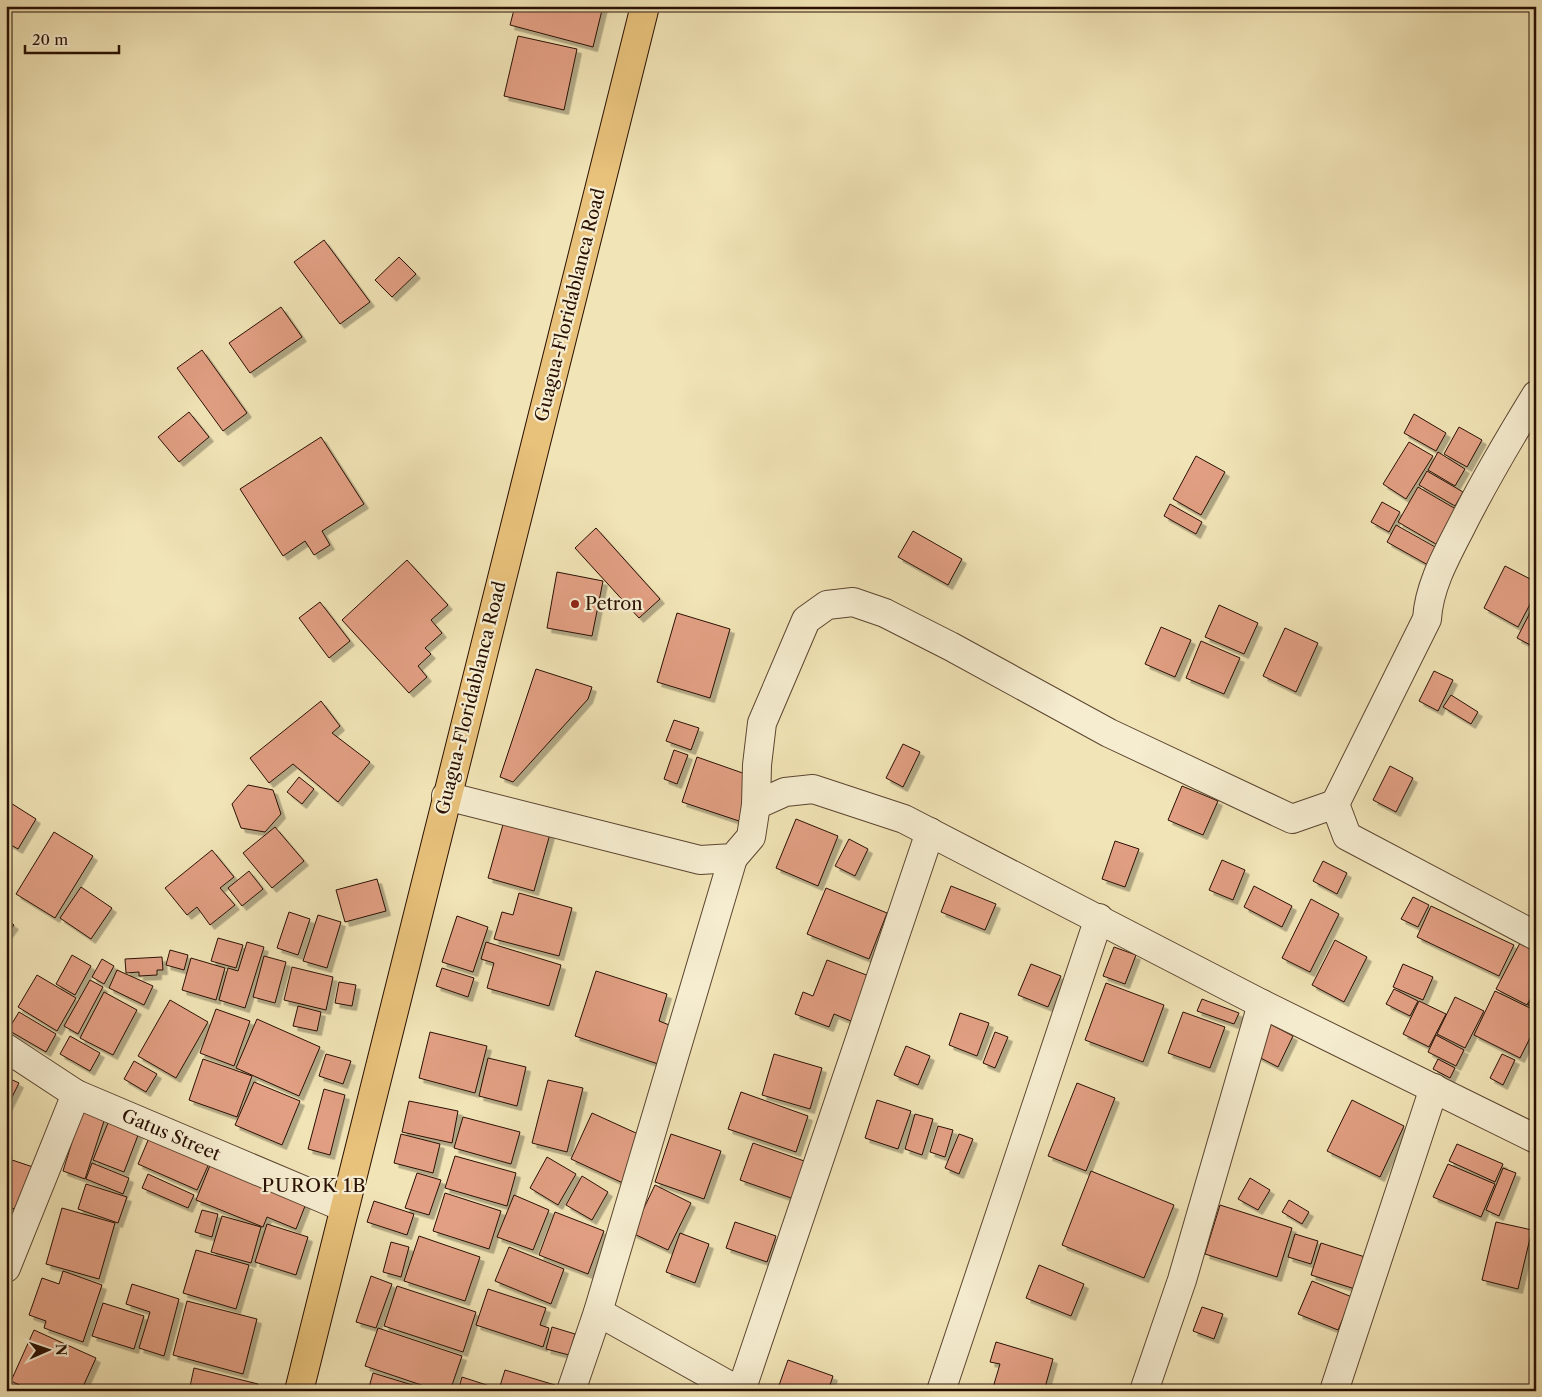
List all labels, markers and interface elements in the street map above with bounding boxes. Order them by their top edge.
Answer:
scale bar [25,22,119,54]
text: 20 m [32,30,68,49]
street label: Guagua-Floridablanca Road [530,186,610,424]
street label: Guagua-Floridablanca Road [431,579,511,817]
place label: Petron [585,593,643,615]
marker: Petron [569,598,581,610]
street label: Gatus Street [118,1104,224,1166]
district label: PUROK 1B [261,1174,367,1197]
north arrow [22,1324,72,1374]
text: N [52,1343,70,1356]

